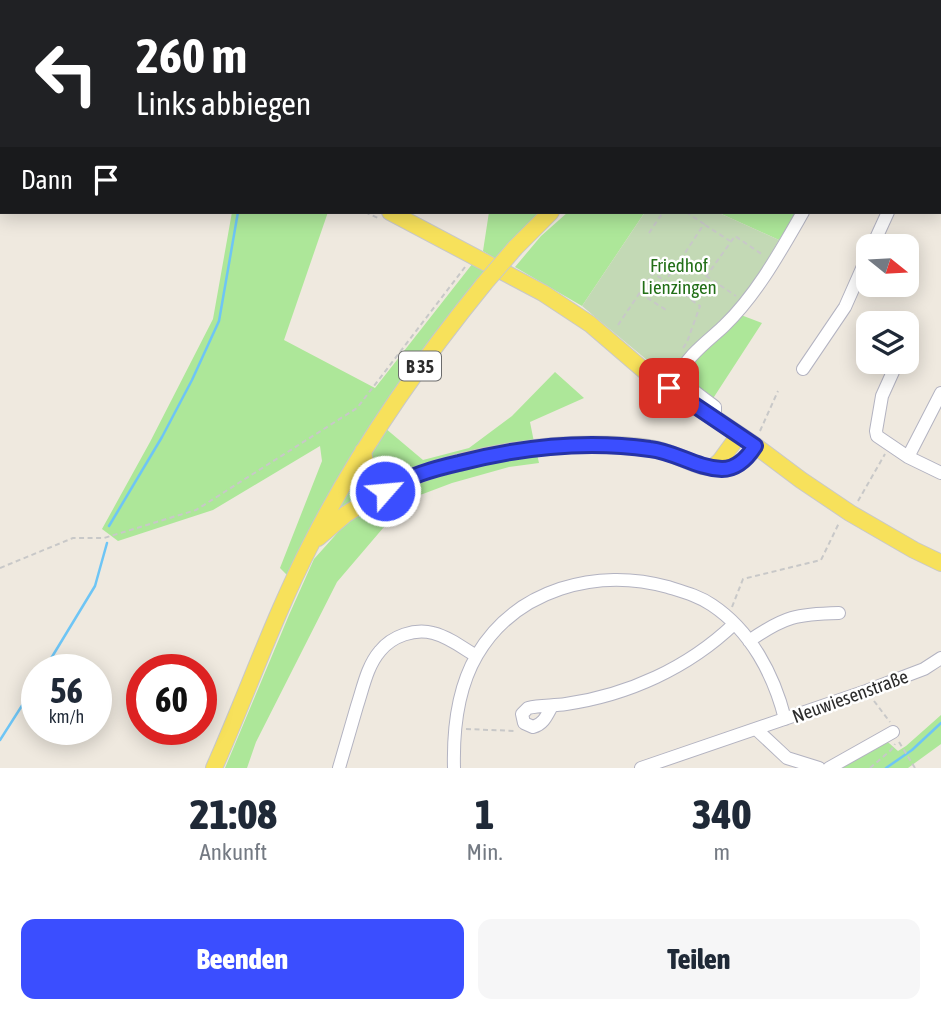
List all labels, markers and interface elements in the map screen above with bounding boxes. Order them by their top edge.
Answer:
text: 260 m [136,27,247,83]
icon: left [21,28,112,119]
text: Links abbiegen [136,85,311,122]
icon: arrive [87,161,125,199]
text: Dann [21,165,73,195]
north arrow [856,234,919,298]
map controls [856,234,919,374]
park label: Friedhof Lienzingen [641,254,717,298]
button: layers [856,311,919,374]
road number: B 35 [399,352,441,380]
pin [639,358,699,418]
icon: arrive [650,369,688,407]
position arrow [348,454,422,528]
speed limit sign: 60 [126,654,217,745]
street label: Neuwiesenstraße [789,665,911,727]
text: 56 [50,670,83,710]
text: km/h [49,706,84,727]
text: 21:08 [190,790,277,838]
text: 1 [475,790,494,838]
text: 340 [692,790,751,838]
text: Ankunft [199,839,267,865]
text: Min. [467,839,502,865]
text: m [713,839,730,865]
button: Beenden [21,919,464,999]
button: Teilen [478,919,920,999]

